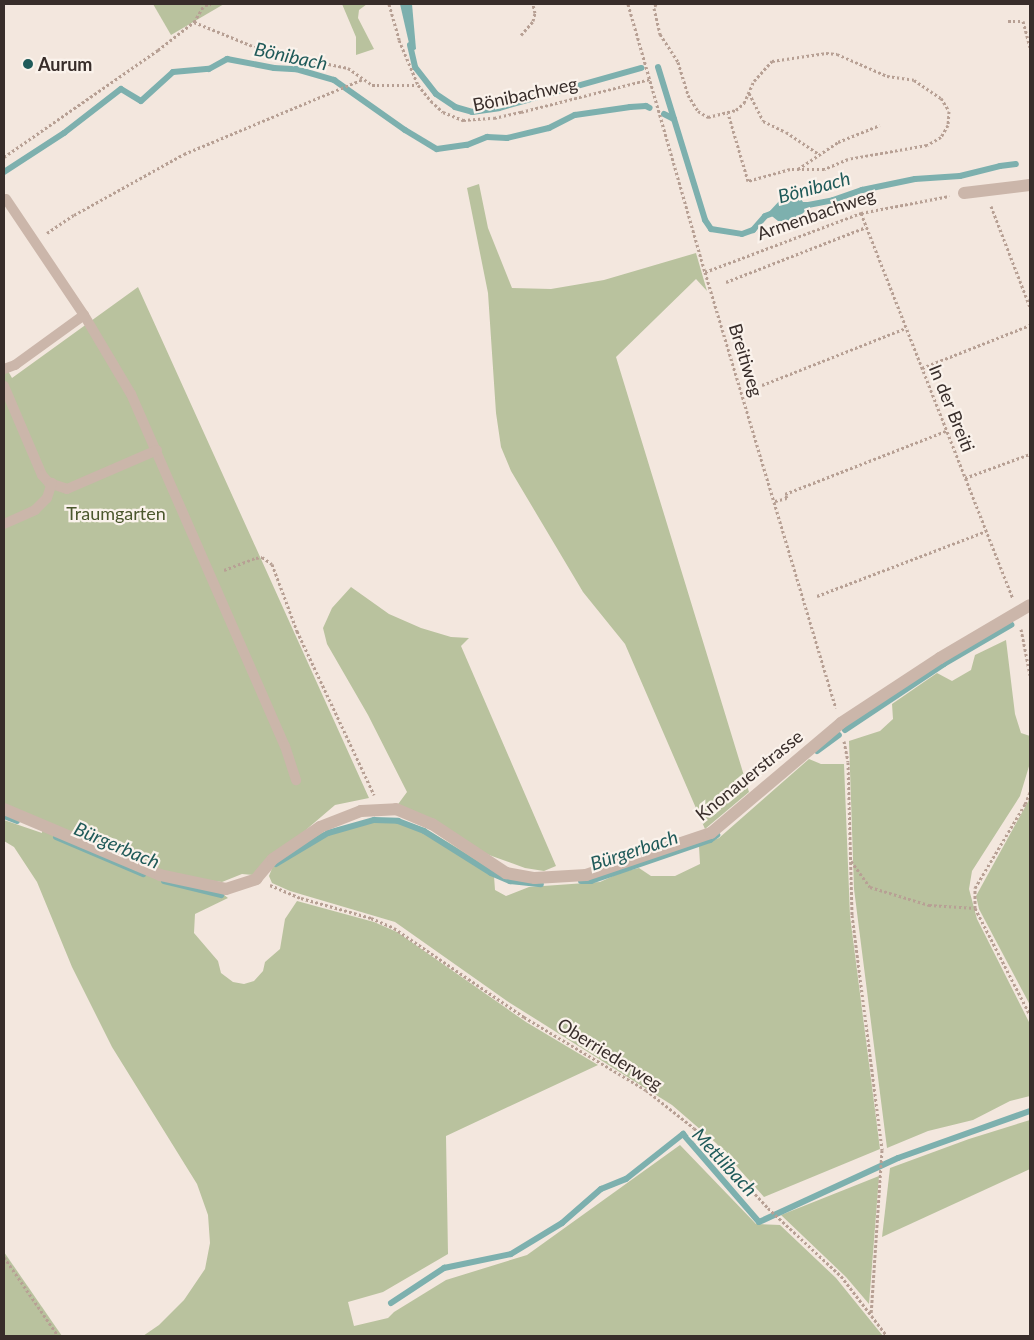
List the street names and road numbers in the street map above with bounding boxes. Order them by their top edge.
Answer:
street label: Bönibachweg [471,72,579,116]
street label: Armenbachweg [754,184,878,244]
street label: Breitiweg [725,321,767,399]
street label: In der Breiti [925,361,979,455]
street label: Knonauerstrasse [691,725,807,825]
street label: Oberriederweg [553,1013,667,1095]

